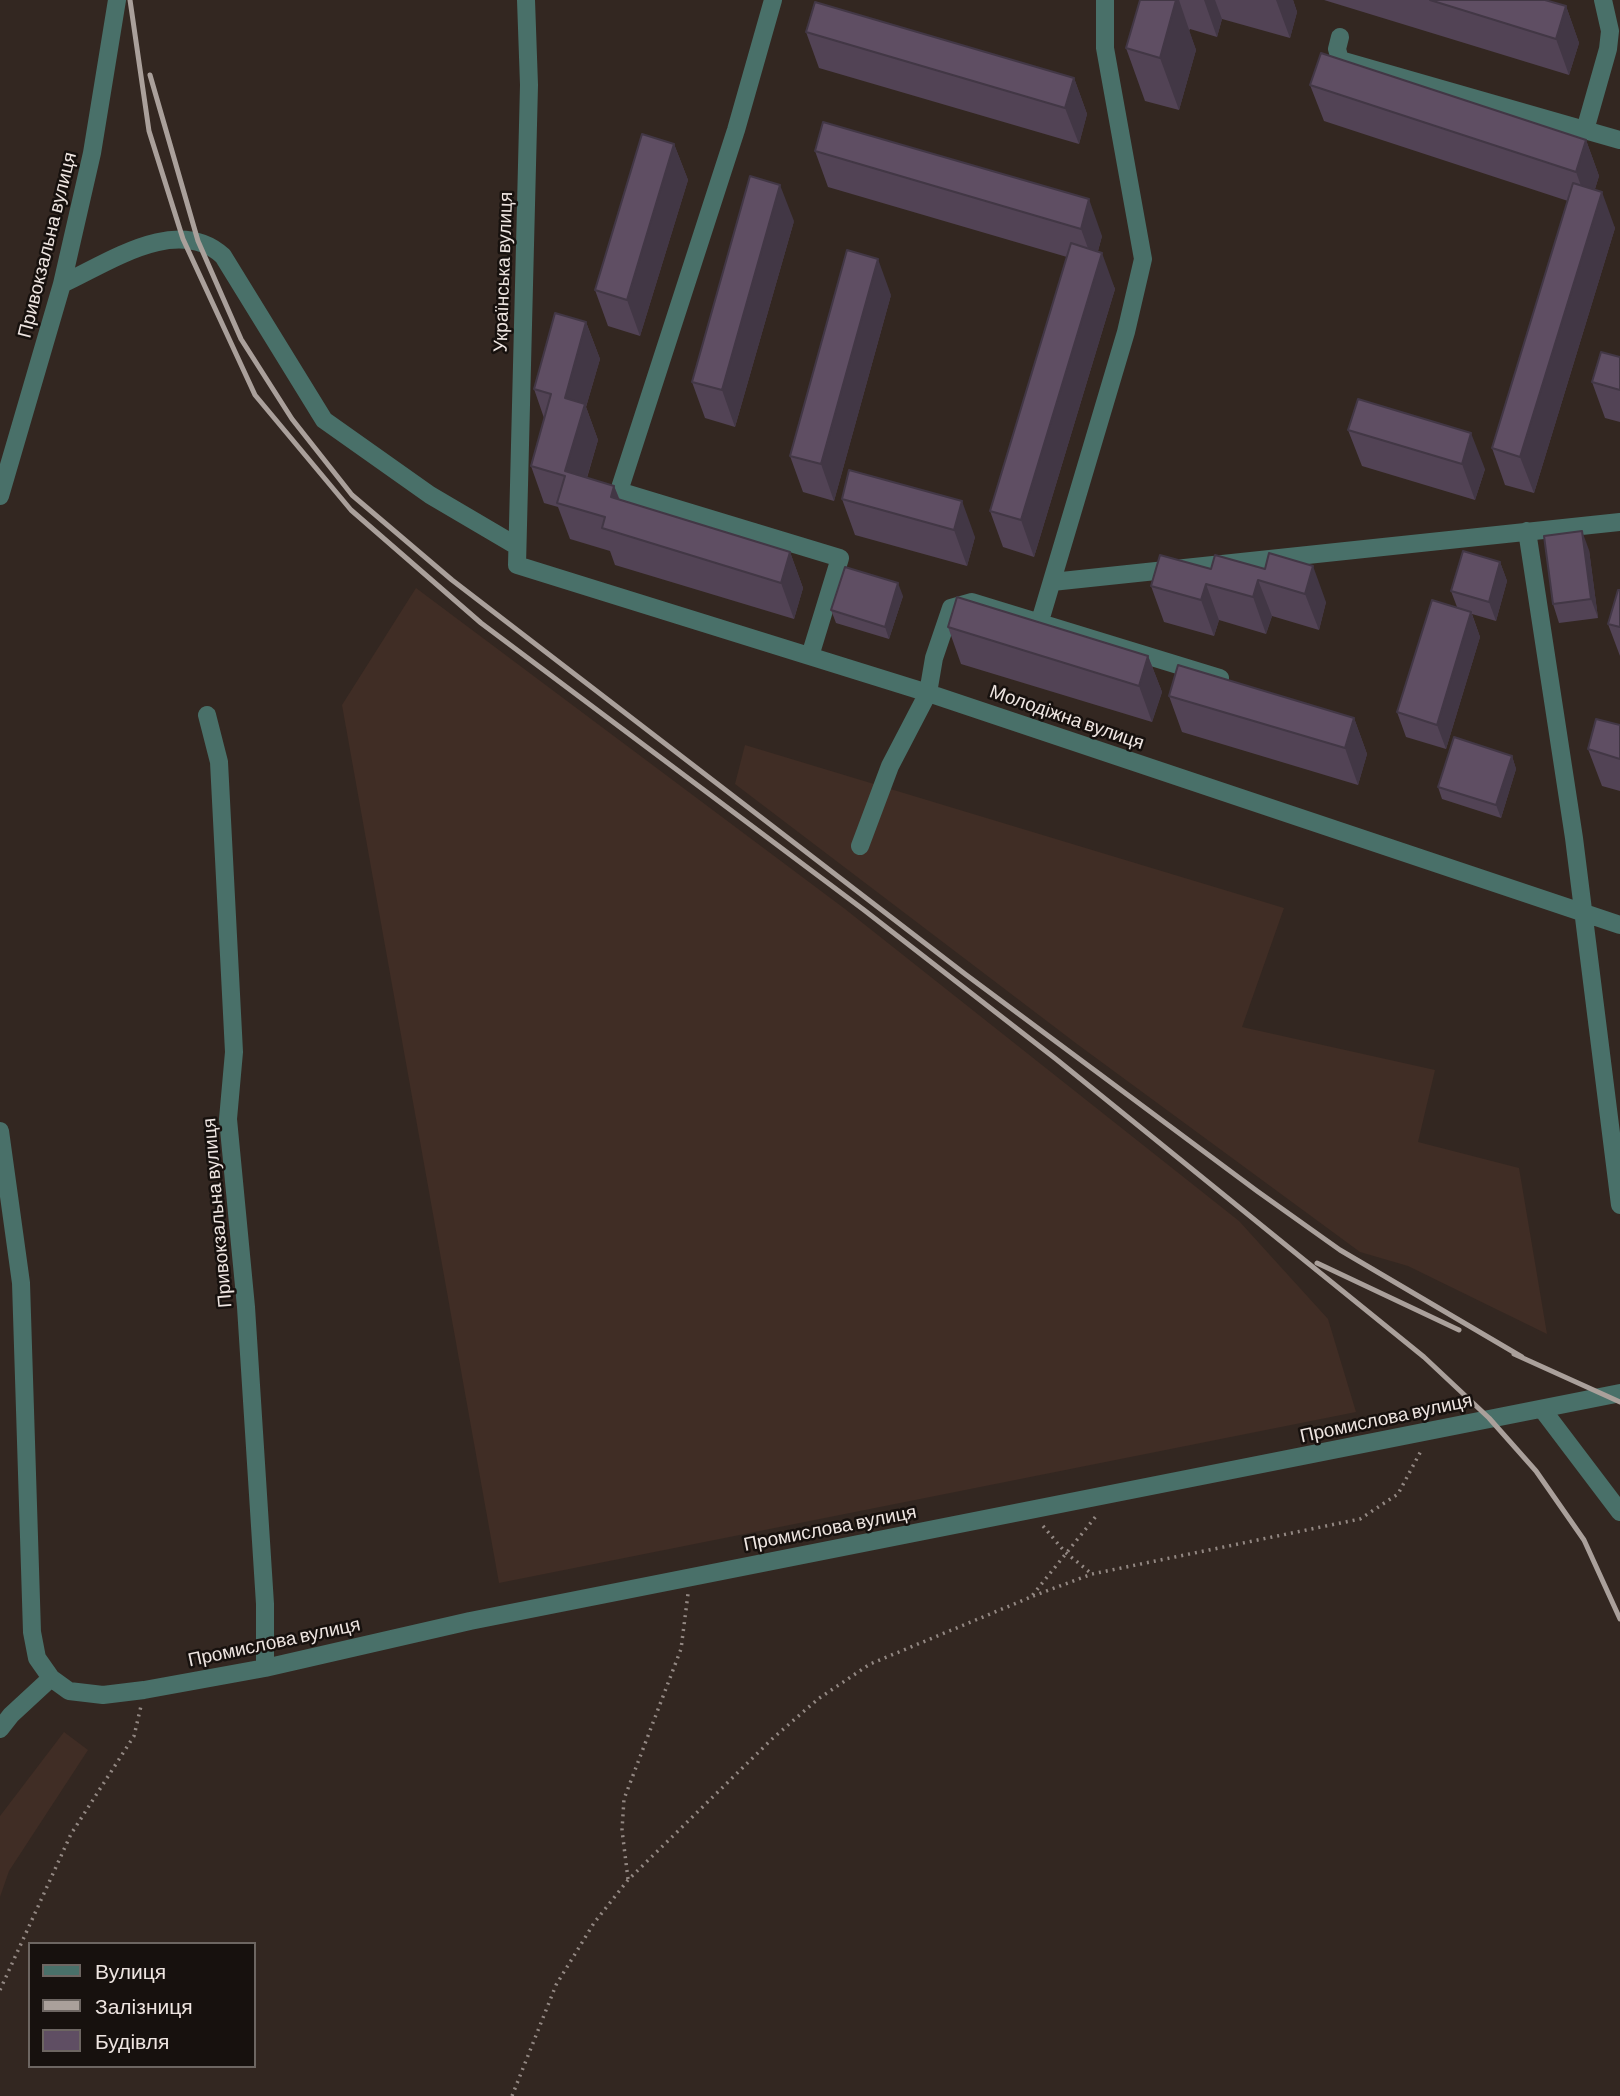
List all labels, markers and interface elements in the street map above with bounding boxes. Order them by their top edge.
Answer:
street label: Привокзальна вулиця [13,150,81,340]
street label: Українська вулиця [489,191,517,353]
street label: Молодіжна вулиця [987,680,1147,754]
street label: Привокзальна вулиця [197,1117,237,1309]
street label: Промислова вулиця [1298,1389,1474,1447]
street label: Промислова вулиця [742,1500,918,1556]
street label: Промислова вулиця [186,1613,362,1671]
legend [28,1942,256,2068]
text: Вулиця [95,1958,166,1983]
text: Залізниця [95,1993,193,2018]
text: Будівля [95,2028,169,2053]

